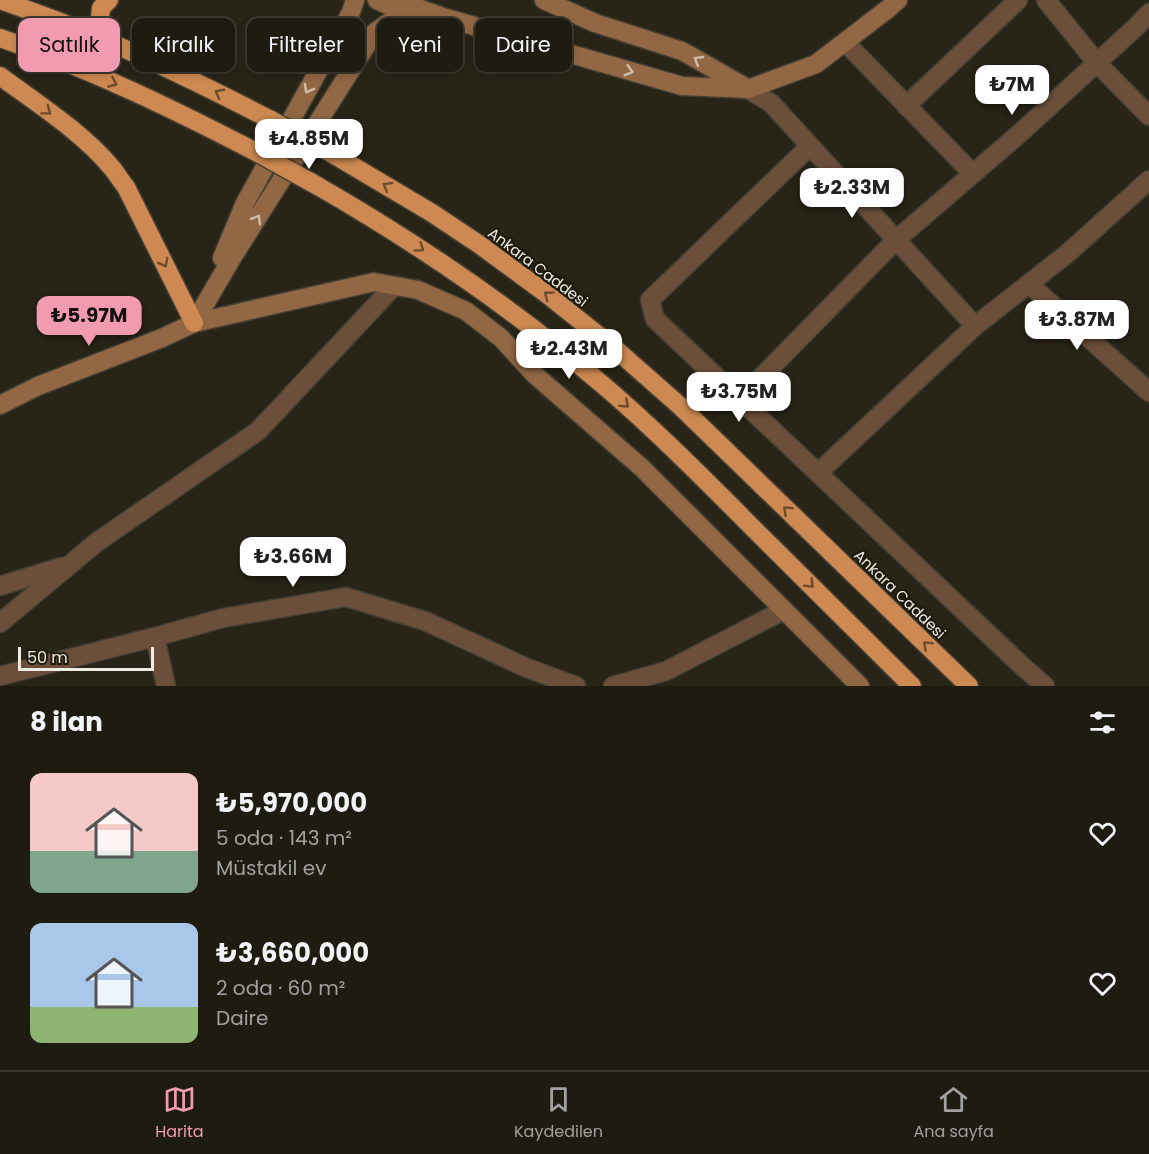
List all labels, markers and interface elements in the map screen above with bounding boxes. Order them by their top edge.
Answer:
chip: Satılık [18,18,120,72]
chip: Kiralık [132,18,235,72]
chip: Filtreler [247,18,365,72]
chip: Yeni [377,18,463,72]
chip: Daire [475,18,572,72]
one-way arrow [693,55,704,67]
one-way arrow [623,64,634,76]
pin: ₺7M [983,65,1041,116]
text: ₺7M [989,70,1035,98]
one-way arrow [107,75,118,87]
one-way arrow [304,83,315,93]
one-way arrow [215,89,225,100]
one-way arrow [41,104,52,115]
pin: ₺4.85M [260,119,358,170]
text: ₺4.85M [269,124,349,152]
pin: ₺2.33M [803,168,901,219]
text: ₺2.33M [814,173,890,201]
one-way arrow [383,182,393,193]
one-way arrow [249,215,261,225]
street label: Ankara Caddesi [484,222,592,312]
one-way arrow [413,241,424,252]
one-way arrow [157,256,168,267]
one-way arrow [544,292,555,303]
pin: ₺5.97M [40,296,138,347]
pin: ₺3.87M [1028,300,1126,351]
text: ₺5.97M [51,301,127,329]
text: ₺3.87M [1039,305,1115,333]
pin: ₺2.43M [520,329,618,380]
text: ₺2.43M [530,334,608,362]
pin: ₺3.75M [690,372,788,423]
text: ₺3.75M [701,377,777,405]
one-way arrow [618,397,629,408]
one-way arrow [783,506,794,517]
pin: ₺3.66M [244,537,342,588]
text: ₺3.66M [254,542,332,570]
street label: Ankara Caddesi [849,545,951,643]
one-way arrow [802,577,813,588]
one-way arrow [923,642,934,653]
scale bar [18,644,154,672]
text: 50 m [27,646,68,669]
text: 8 ilan [30,704,103,740]
icon: filters [1086,706,1119,739]
text: ₺5,970,000 [216,785,367,821]
icon: home [78,797,150,869]
icon: heart [1086,817,1119,850]
text: 5 oda · 143 m² [216,824,352,852]
text: Müstakil ev [216,854,326,882]
text: ₺3,660,000 [216,935,369,971]
icon: home [78,947,150,1019]
icon: heart [1086,967,1119,1000]
text: 2 oda · 60 m² [216,974,345,1002]
text: Daire [216,1004,268,1032]
tab: Harita [155,1083,204,1144]
tab: Kaydedilen [514,1083,603,1144]
tab: Ana sayfa [913,1083,994,1144]

